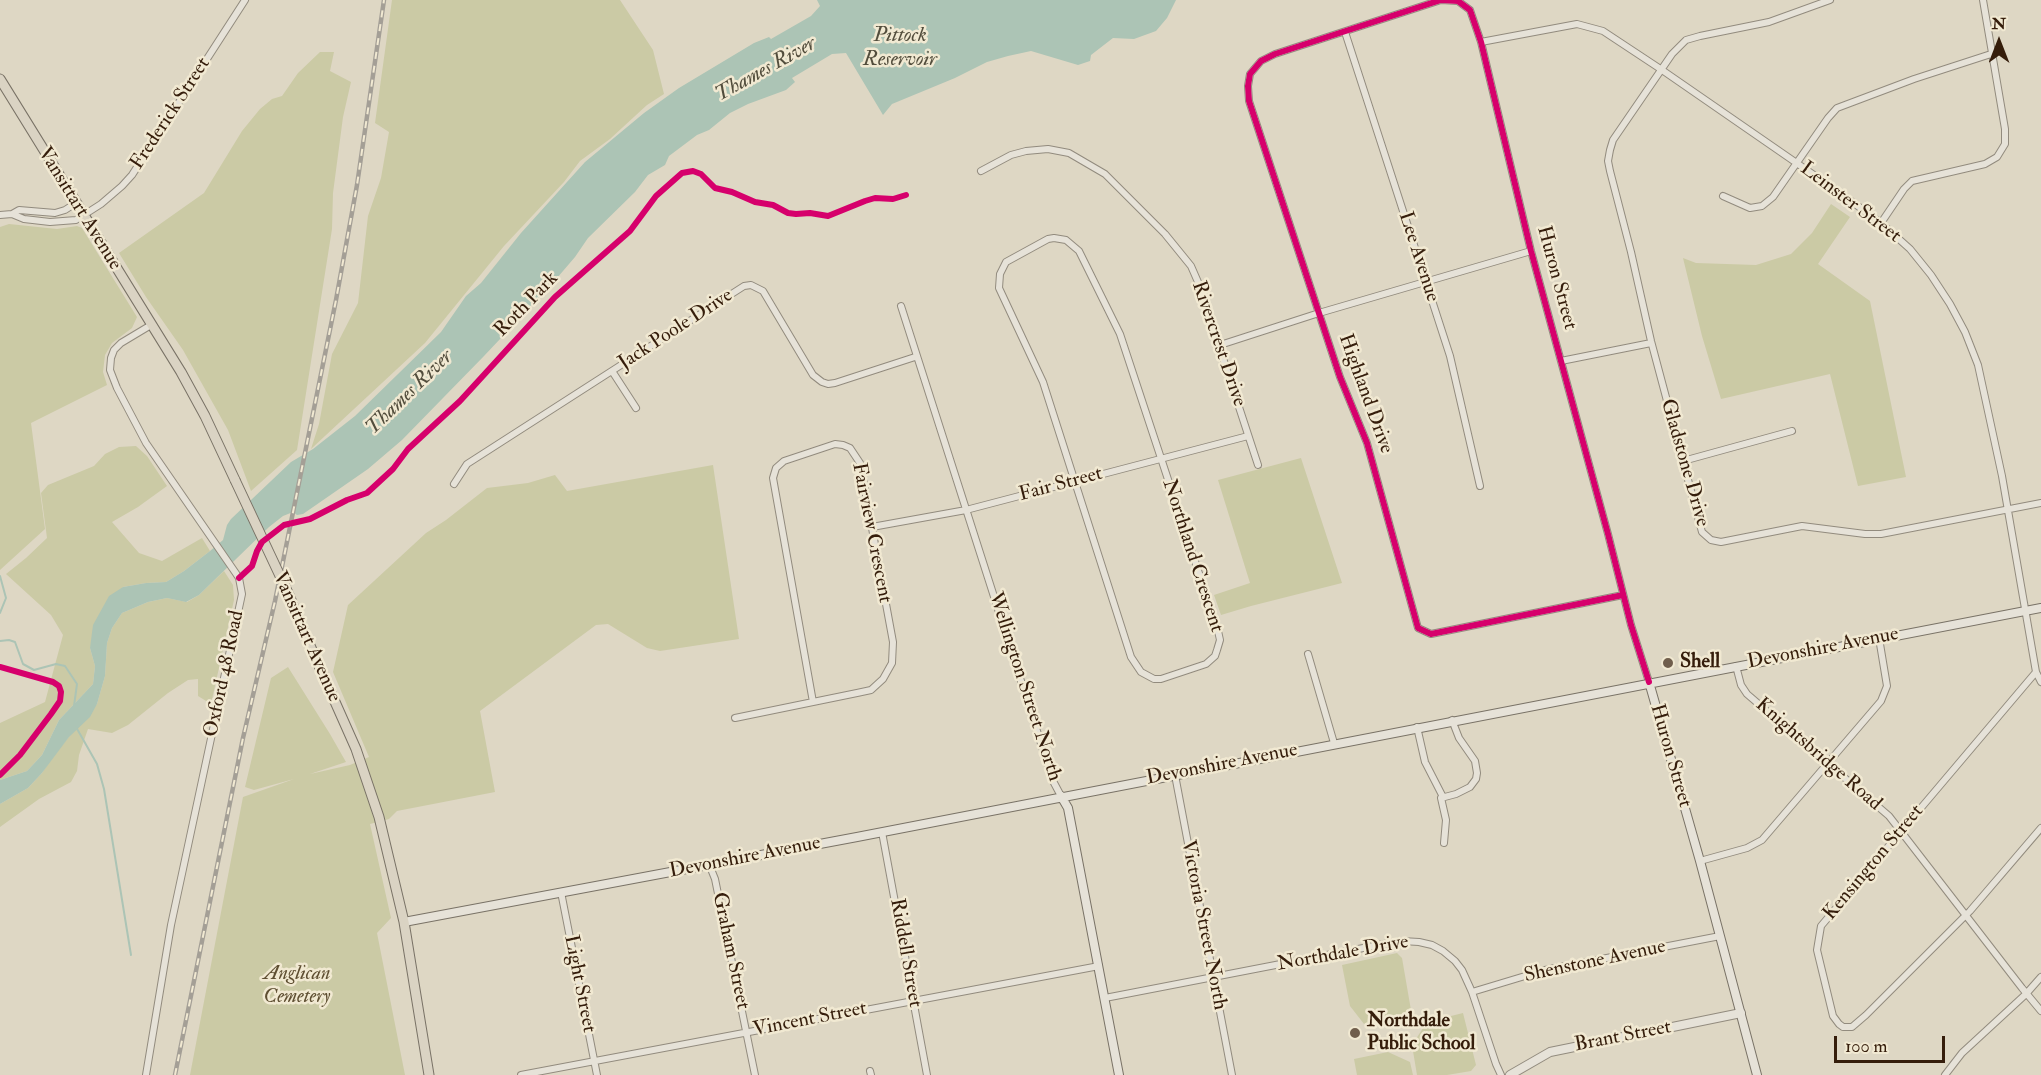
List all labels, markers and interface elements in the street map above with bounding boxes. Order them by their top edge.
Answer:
north arrow [1969,12,2029,72]
text: N [1992,14,2006,34]
water label: Pittock Reservoir [863,23,937,73]
water label: Thames River [711,32,821,108]
street label: Frederick Street [126,53,216,175]
street label: Vansittart Avenue [32,143,126,275]
street label: Leinster Street [1795,157,1905,249]
street label: Lee Avenue [1392,209,1444,305]
street label: Huron Street [1531,224,1581,332]
street label: Roth Park [490,267,564,343]
street label: Rivercrest Drive [1185,278,1251,410]
street label: Jack Poole Drive [614,284,738,376]
street label: Highland Drive [1332,331,1398,457]
water label: Thames River [361,345,459,441]
street label: Gladstone Drive [1654,396,1714,530]
street label: Fairview Crescent [846,461,896,605]
street label: Fair Street [1017,462,1105,508]
street label: Northland Crescent [1156,477,1228,635]
street label: Vansittart Avenue [267,568,345,706]
street label: Wellington Street North [982,590,1066,784]
street label: Oxford 48 Road [200,609,250,739]
street label: Devonshire Avenue [1745,623,1901,675]
place label: Shell [1680,651,1720,675]
marker: Shell [1661,656,1675,670]
street label: Knightsbridge Road [1750,694,1886,816]
street label: Huron Street [1644,702,1696,810]
street label: Devonshire Avenue [1144,739,1300,791]
street label: Kensington Street [1819,800,1929,926]
street label: Devonshire Avenue [667,832,823,884]
street label: Victoria Street North [1175,838,1231,1012]
street label: Graham Street [706,890,754,1012]
street label: Riddell Street [884,897,926,1009]
street label: Northdale Drive [1275,931,1411,977]
street label: Light Street [558,933,600,1035]
street label: Shenstone Avenue [1522,935,1668,989]
park label: Anglican Cemetery [264,963,330,1010]
street label: Vincent Street [751,997,869,1043]
place label: Northdale Public School [1367,1010,1475,1057]
street label: Brant Street [1573,1016,1673,1058]
scale bar [1837,1024,1948,1062]
marker: Northdale Public School [1348,1026,1362,1040]
text: 100 m [1845,1035,1888,1058]

